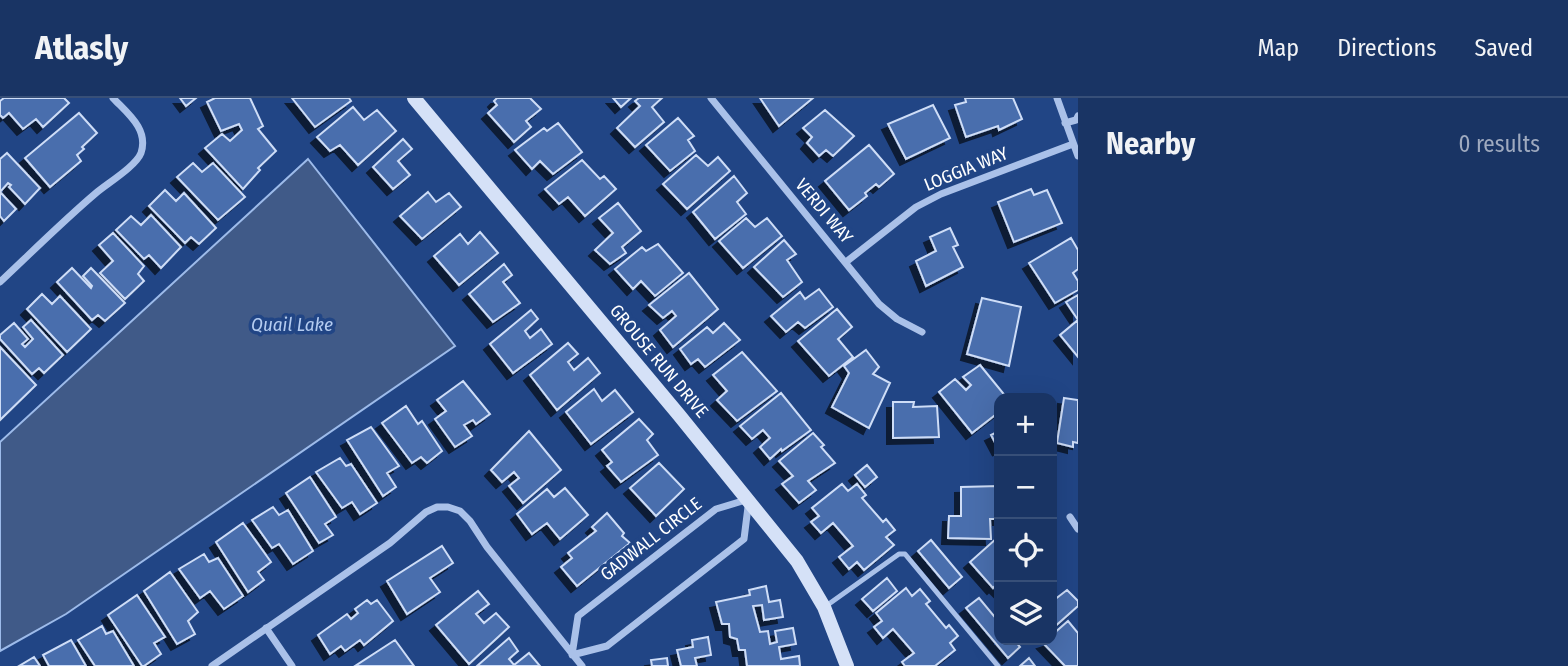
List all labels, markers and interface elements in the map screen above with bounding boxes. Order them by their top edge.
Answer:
text: Atlasly [35,28,128,68]
text: Map [1258,34,1299,62]
text: Directions [1337,34,1436,62]
text: Saved [1474,34,1533,62]
text: Nearby [1106,126,1195,162]
text: 0 results [1459,130,1540,158]
street label: LOGGIA WAY [921,142,1011,196]
street label: VERDI WAY [791,174,857,248]
street label: GROUSE RUN DRIVE [605,300,713,422]
water label: Quail Lake [251,313,333,336]
map controls [994,393,1057,645]
button: + [994,393,1057,456]
button: − [994,456,1057,519]
street label: GADWALL CIRCLE [596,493,706,585]
button: locate [994,519,1057,582]
button: layers [994,582,1057,645]

